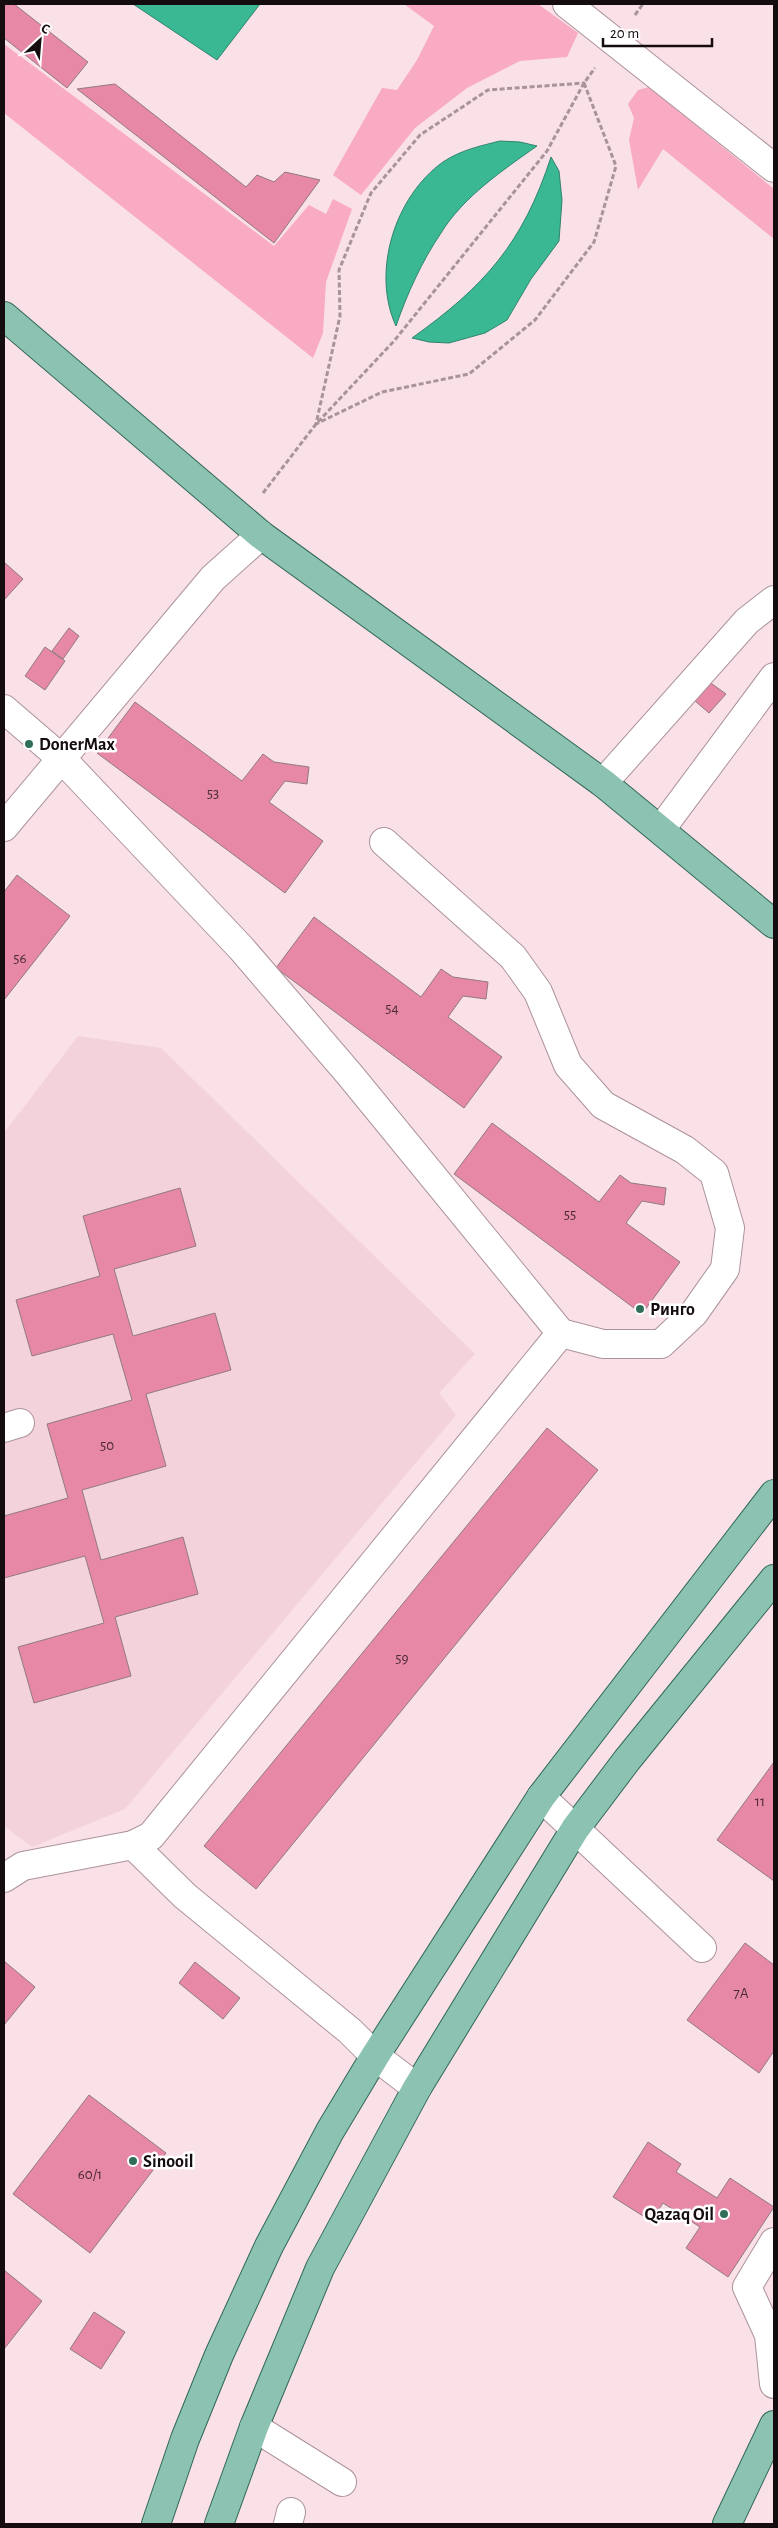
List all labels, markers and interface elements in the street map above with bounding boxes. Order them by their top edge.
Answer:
north arrow [15,15,65,65]
scale bar [603,15,712,47]
text: С [39,21,52,37]
text: 20 m [610,26,639,41]
place label: DonerMax [39,736,116,754]
marker: DonerMax [23,738,35,750]
house number: 53 [207,786,219,801]
house number: 56 [13,951,27,966]
house number: 54 [385,1001,399,1016]
house number: 55 [564,1207,576,1222]
place label: Ринго [650,1301,695,1319]
marker: Ринго [634,1303,646,1315]
house number: 50 [100,1438,114,1453]
house number: 59 [395,1651,409,1666]
house number: 11 [755,1794,765,1809]
house number: 7А [733,1986,749,2001]
place label: Sinooil [143,2153,193,2171]
marker: Sinooil [127,2155,139,2167]
house number: 60/1 [78,2167,102,2182]
place label: Qazaq Oil [644,2206,714,2224]
marker: Qazaq Oil [718,2208,730,2220]

